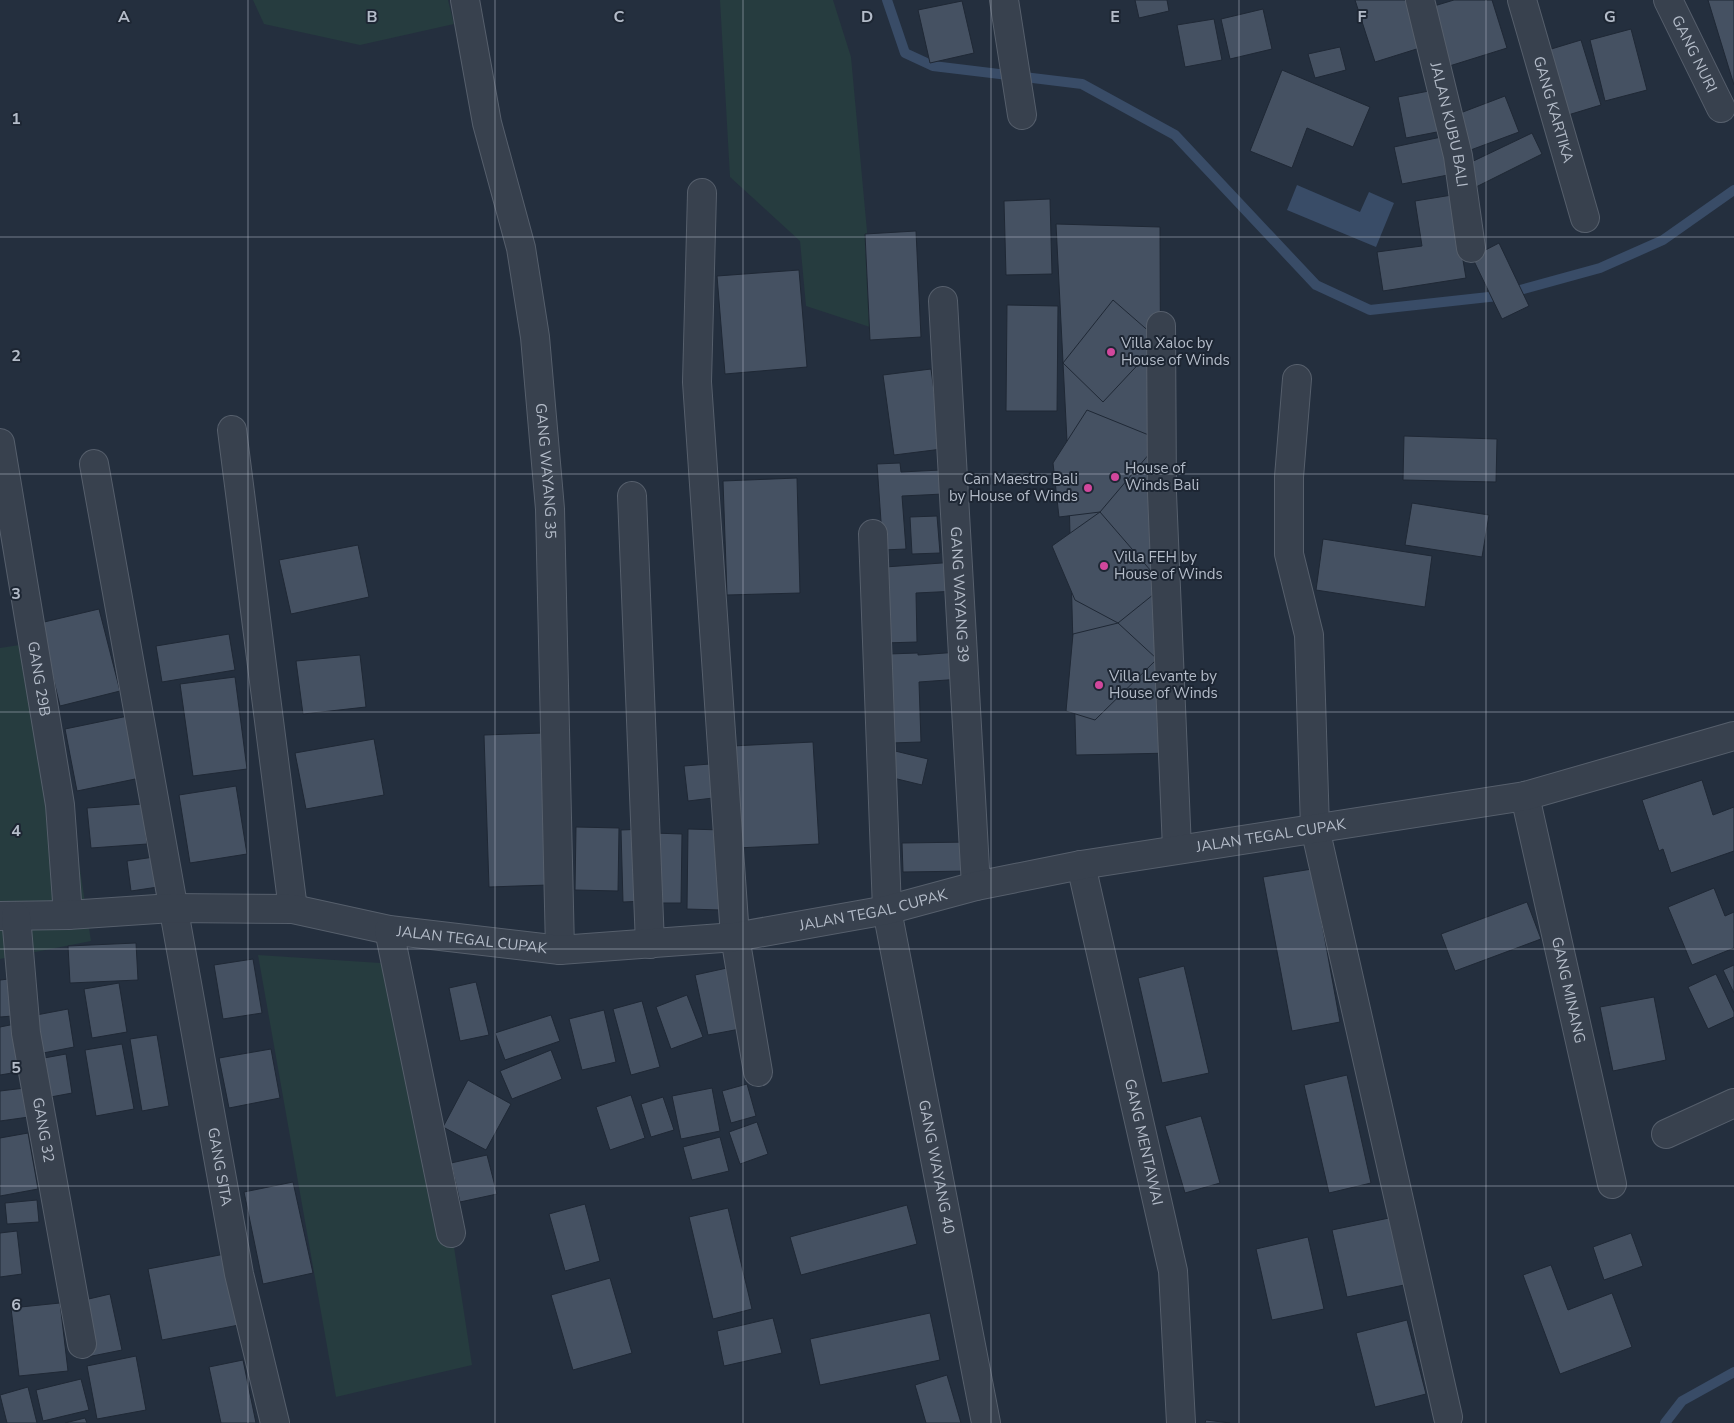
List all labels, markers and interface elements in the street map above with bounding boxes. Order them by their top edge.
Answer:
text: A [118,6,130,28]
text: B [366,6,378,28]
text: C [614,6,625,28]
text: D [861,6,873,28]
text: E [1110,6,1120,28]
text: F [1358,6,1367,28]
text: G [1604,6,1616,28]
street label: GANG NURI [1667,12,1722,96]
street label: GANG KARTIKA [1529,54,1579,165]
street label: JALAN KUBU BALI [1425,59,1472,188]
text: 1 [11,108,21,130]
place label: Villa Xaloc by House of Winds [1120,333,1230,370]
text: 2 [11,345,21,367]
marker: Villa Xaloc by House of Winds [1105,346,1117,358]
street label: GANG WAYANG 35 [531,402,561,539]
place label: House of Winds Bali [1125,458,1199,495]
place label: Can Maestro Bali by House of Winds [949,469,1078,506]
marker: House of Winds Bali [1109,471,1121,483]
marker: Can Maestro Bali by House of Winds [1082,482,1094,494]
street label: GANG WAYANG 39 [946,526,973,663]
place label: Villa FEH by House of Winds [1113,547,1223,584]
marker: Villa FEH by House of Winds [1098,560,1110,572]
text: 3 [11,583,21,605]
street label: GANG 29B [23,640,55,718]
place label: Villa Levante by House of Winds [1108,666,1218,703]
marker: Villa Levante by House of Winds [1093,679,1105,691]
street label: JALAN TEGAL CUPAK [1194,814,1348,857]
text: 4 [11,820,21,842]
street label: JALAN TEGAL CUPAK [797,884,950,936]
street label: JALAN TEGAL CUPAK [395,921,549,958]
street label: GANG MINANG [1547,935,1590,1045]
text: 5 [11,1057,21,1079]
street label: GANG MENTAWAI [1120,1077,1168,1207]
street label: GANG 32 [28,1096,59,1164]
street label: GANG WAYANG 40 [914,1098,959,1236]
street label: GANG SITA [203,1126,237,1208]
text: 6 [11,1294,21,1316]

